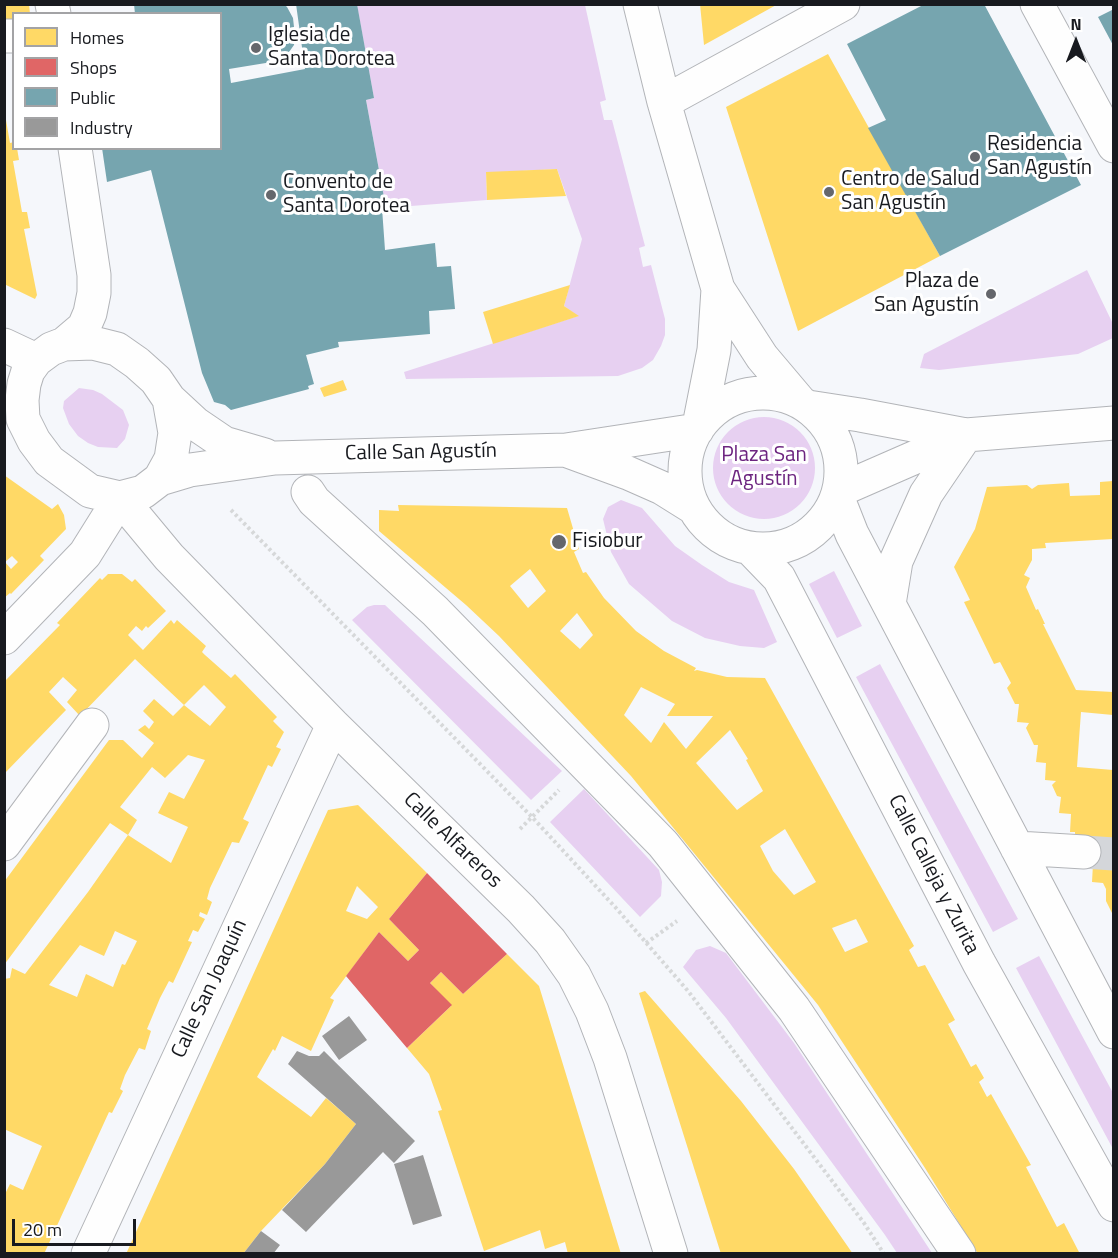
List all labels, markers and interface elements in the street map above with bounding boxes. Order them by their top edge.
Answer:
legend [12,12,222,150]
north arrow [1046,12,1106,72]
text: N [1070,12,1082,36]
place label: Iglesia de Santa Dorotea [268,23,395,73]
text: Homes [70,24,124,51]
marker: Iglesia de Santa Dorotea [249,41,263,55]
text: Shops [70,54,117,81]
text: Public [70,84,116,111]
text: Industry [70,114,133,141]
place label: Residencia San Agustín [987,132,1092,182]
marker: Residencia San Agustín [968,150,982,164]
place label: Centro de Salud San Agustín [841,167,980,217]
place label: Convento de Santa Dorotea [283,170,410,220]
marker: Centro de Salud San Agustín [822,185,836,199]
marker: Convento de Santa Dorotea [264,188,278,202]
place label: Plaza de San Agustín [874,269,979,319]
marker: Plaza de San Agustín [984,287,998,301]
street label: Calle San Agustín [345,439,497,467]
park label: Plaza San Agustín [721,443,807,493]
place label: Fisiobur [572,529,643,555]
marker: Fisiobur [550,533,568,551]
street label: Calle Alfareros [397,788,507,894]
street label: Calle Calleja y Zurita [882,791,984,959]
street label: Calle San Joaquín [167,916,253,1062]
scale bar [15,1207,140,1245]
text: 20 m [23,1216,62,1243]

